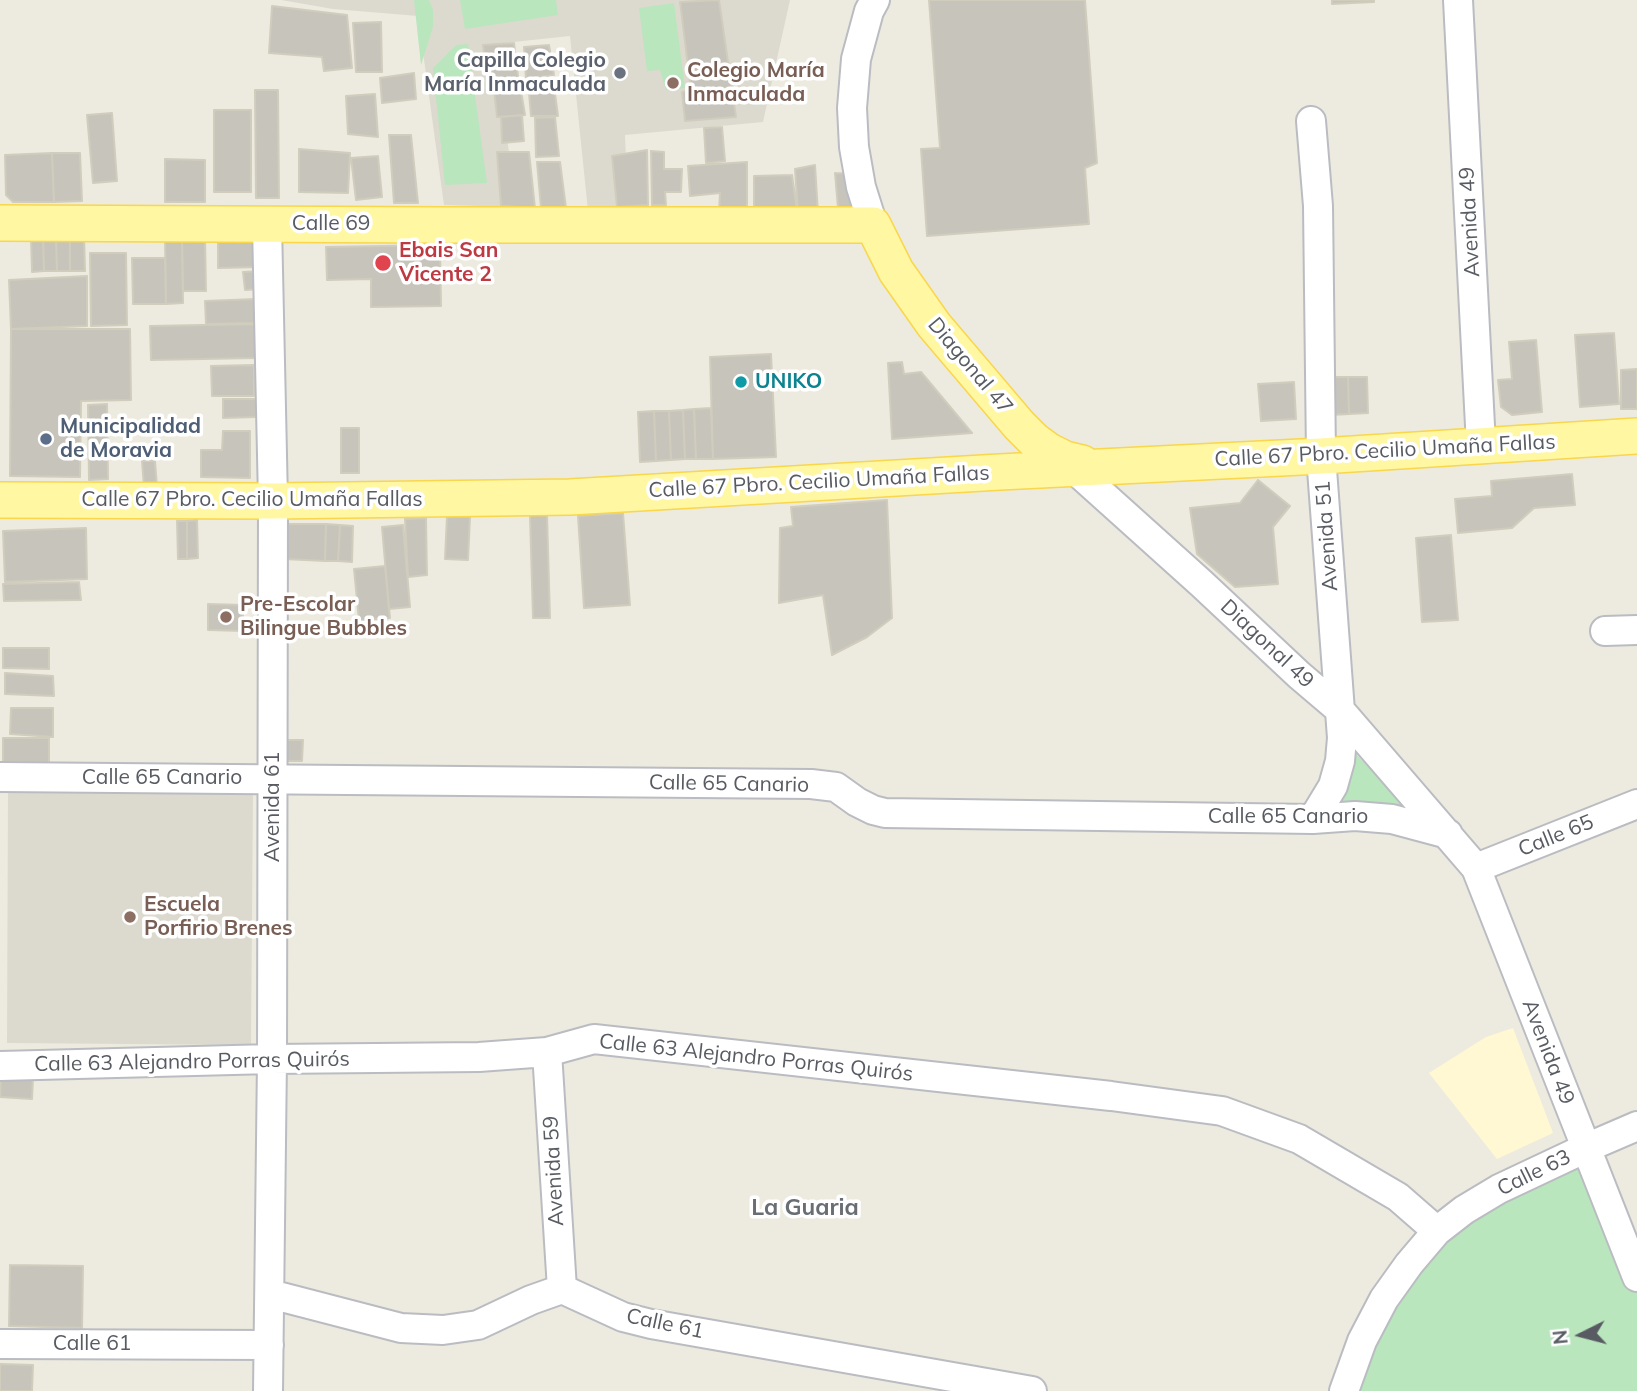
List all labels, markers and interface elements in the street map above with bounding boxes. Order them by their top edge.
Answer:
place label: Capilla Colegio María Inmaculada [424,48,606,98]
place label: Colegio María Inmaculada [687,58,825,108]
marker: Capilla Colegio María Inmaculada [612,65,628,81]
marker: Colegio María Inmaculada [665,75,681,91]
street label: Avenida 49 [1455,166,1485,278]
street label: Calle 69 [292,211,370,237]
place label: Ebais San Vicente 2 [399,238,499,288]
marker: Ebais San Vicente 2 [373,253,393,273]
street label: Diagonal 47 [922,313,1018,419]
place label: UNIKO [755,369,822,395]
marker: UNIKO [733,374,749,390]
place label: Municipalidad de Moravia [60,414,201,464]
street label: Calle 67 Pbro. Cecilio Umaña Fallas [1214,429,1556,473]
marker: Municipalidad de Moravia [38,431,54,447]
street label: Calle 67 Pbro. Cecilio Umaña Fallas [648,460,990,504]
street label: Avenida 51 [1311,480,1343,592]
street label: Calle 67 Pbro. Cecilio Umaña Fallas [81,487,423,513]
place label: Pre-Escolar Bilingue Bubbles [240,592,407,642]
street label: Diagonal 49 [1215,594,1319,694]
marker: Pre-Escolar Bilingue Bubbles [218,609,234,625]
street label: Avenida 61 [260,752,286,862]
street label: Calle 65 Canario [82,765,242,791]
street label: Calle 65 Canario [649,770,809,798]
street label: Calle 65 Canario [1208,804,1368,830]
street label: Calle 65 [1515,810,1597,862]
place label: Escuela Porfirio Brenes [144,892,293,942]
marker: Escuela Porfirio Brenes [122,909,138,925]
street label: Avenida 49 [1516,996,1580,1108]
street label: Calle 63 Alejandro Porras Quirós [598,1029,914,1087]
street label: Calle 63 Alejandro Porras Quirós [34,1047,350,1077]
street label: Avenida 59 [539,1115,569,1227]
street label: Calle 63 [1493,1144,1575,1202]
district label: La Guaria [751,1194,859,1222]
north arrow [1546,1300,1616,1370]
street label: Calle 61 [624,1303,706,1345]
text: N [1547,1329,1573,1346]
street label: Calle 61 [53,1331,131,1357]

